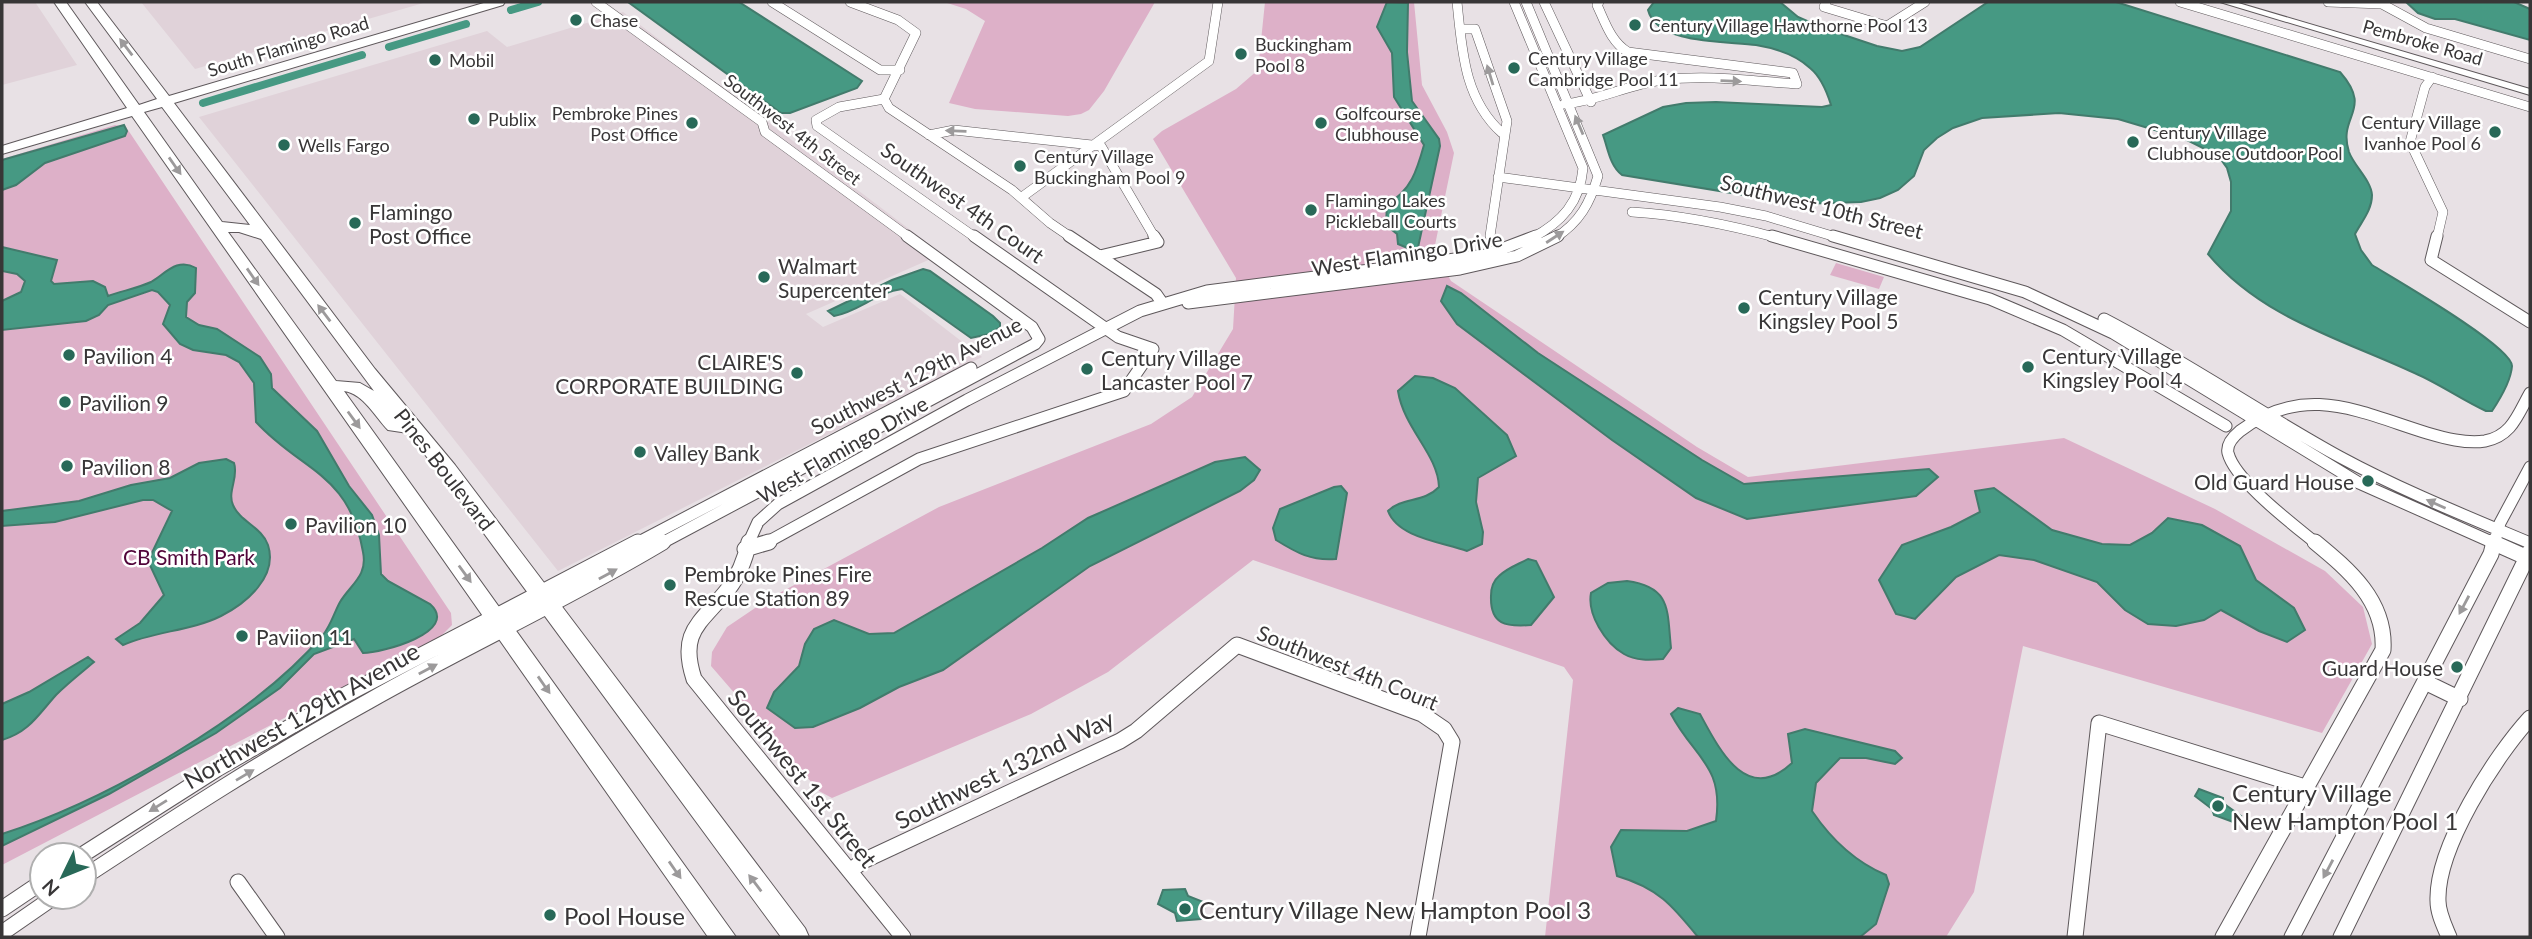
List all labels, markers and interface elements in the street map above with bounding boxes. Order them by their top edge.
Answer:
place label: Chase [590,9,638,31]
street label: South Flamingo Road [205,11,371,81]
marker: Chase [568,12,584,28]
place label: Century Village Hawthorne Pool 13 [1649,14,1928,36]
street label: Pembroke Road [2360,14,2486,70]
marker: Century Village Hawthorne Pool 13 [1627,17,1643,33]
place label: Buckingham Pool 8 [1255,33,1352,76]
one-way arrow [118,39,133,57]
marker: Buckingham Pool 8 [1233,46,1249,62]
place label: Century Village Cambridge Pool 11 [1528,47,1679,90]
place label: Mobil [449,49,494,71]
marker: Mobil [427,52,443,68]
marker: Century Village Cambridge Pool 11 [1506,60,1522,76]
one-way arrow [1484,64,1494,85]
street label: Southwest 4th Street [720,69,866,190]
one-way arrow [1720,76,1742,87]
place label: Pembroke Pines Post Office [552,102,678,145]
place label: Golfcourse Clubhouse [1335,102,1421,145]
place label: Publix [488,108,536,130]
marker: Publix [466,111,482,127]
place label: Century Village Ivanhoe Pool 6 [2361,111,2481,154]
marker: Pembroke Pines Post Office [684,115,700,131]
marker: Golfcourse Clubhouse [1313,115,1329,131]
one-way arrow [1573,115,1584,136]
place label: Century Village Clubhouse Outdoor Pool [2147,121,2343,164]
marker: Century Village Ivanhoe Pool 6 [2487,124,2503,140]
one-way arrow [944,125,966,136]
place label: Wells Fargo [298,134,390,156]
marker: Century Village Clubhouse Outdoor Pool [2125,134,2141,150]
street label: Southwest 4th Court [877,136,1050,268]
marker: Wells Fargo [276,137,292,153]
place label: Century Village Buckingham Pool 9 [1034,145,1185,188]
one-way arrow [168,157,182,175]
marker: Century Village Buckingham Pool 9 [1012,158,1028,174]
street label: Southwest 10th Street [1718,169,1926,243]
place label: Flamingo Lakes Pickleball Courts [1325,189,1457,232]
place label: Flamingo Post Office [369,199,471,248]
marker: Flamingo Lakes Pickleball Courts [1303,202,1319,218]
marker: Flamingo Post Office [347,215,363,231]
street label: West Flamingo Drive [1310,226,1504,280]
one-way arrow [1545,230,1565,243]
place label: Walmart Supercenter [778,253,890,302]
one-way arrow [246,268,260,286]
marker: Walmart Supercenter [756,269,772,285]
place label: Century Village Kingsley Pool 5 [1758,284,1899,333]
marker: Century Village Kingsley Pool 5 [1736,300,1752,316]
one-way arrow [316,304,331,322]
street label: Southwest 129th Avenue [806,311,1026,439]
place label: Pavilion 4 [83,343,173,368]
place label: Century Village Kingsley Pool 4 [2042,343,2183,392]
place label: Century Village Lancaster Pool 7 [1101,345,1253,394]
marker: Pavilion 4 [61,347,77,363]
place label: CLAIRE'S CORPORATE BUILDING [555,349,783,398]
marker: Century Village Kingsley Pool 4 [2020,359,2036,375]
marker: Century Village Lancaster Pool 7 [1079,361,1095,377]
marker: CLAIRE'S CORPORATE BUILDING [789,365,805,381]
place label: Pavilion 9 [79,390,169,415]
street label: West Flamingo Drive [752,390,932,508]
marker: Pavilion 9 [57,394,73,410]
street label: Pines Boulevard [390,403,500,535]
one-way arrow [347,411,361,429]
place label: Valley Bank [654,440,760,465]
marker: Valley Bank [632,444,648,460]
place label: Pavilion 8 [81,454,171,479]
marker: Pavilion 8 [59,458,75,474]
place label: Old Guard House [2194,469,2354,494]
marker: Old Guard House [2360,473,2376,489]
one-way arrow [2426,498,2446,510]
place label: Pavilion 10 [305,512,407,537]
marker: Pavilion 10 [283,516,299,532]
park label: CB Smith Park [123,544,255,569]
place label: Pembroke Pines Fire Rescue Station 89 [684,561,872,610]
one-way arrow [457,564,472,582]
one-way arrow [599,568,618,580]
marker: Pembroke Pines Fire Rescue Station 89 [662,577,678,593]
one-way arrow [2459,595,2470,615]
street label: Southwest 4th Court [1254,619,1443,715]
place label: Paviion 11 [256,624,353,649]
marker: Paviion 11 [234,628,250,644]
street label: Northwest 129th Avenue [178,636,424,794]
place label: Guard House [2322,655,2443,680]
marker: Guard House [2449,659,2465,675]
one-way arrow [419,663,438,675]
one-way arrow [537,676,551,694]
street label: Southwest 1st Street [722,683,884,873]
street label: Southwest 132nd Way [890,703,1119,835]
one-way arrow [236,768,255,781]
place label: Century Village New Hampton Pool 1 [2232,778,2458,835]
marker: Century Village New Hampton Pool 1 [2210,798,2226,814]
one-way arrow [148,799,168,812]
north arrow [28,841,98,911]
one-way arrow [2322,859,2334,879]
one-way arrow [668,861,682,879]
one-way arrow [748,873,762,892]
text: N [37,875,64,901]
place label: Century Village New Hampton Pool 3 [1199,895,1591,924]
place label: Pool House [564,901,685,930]
marker: Century Village New Hampton Pool 3 [1177,901,1193,917]
marker: Pool House [542,907,558,923]

